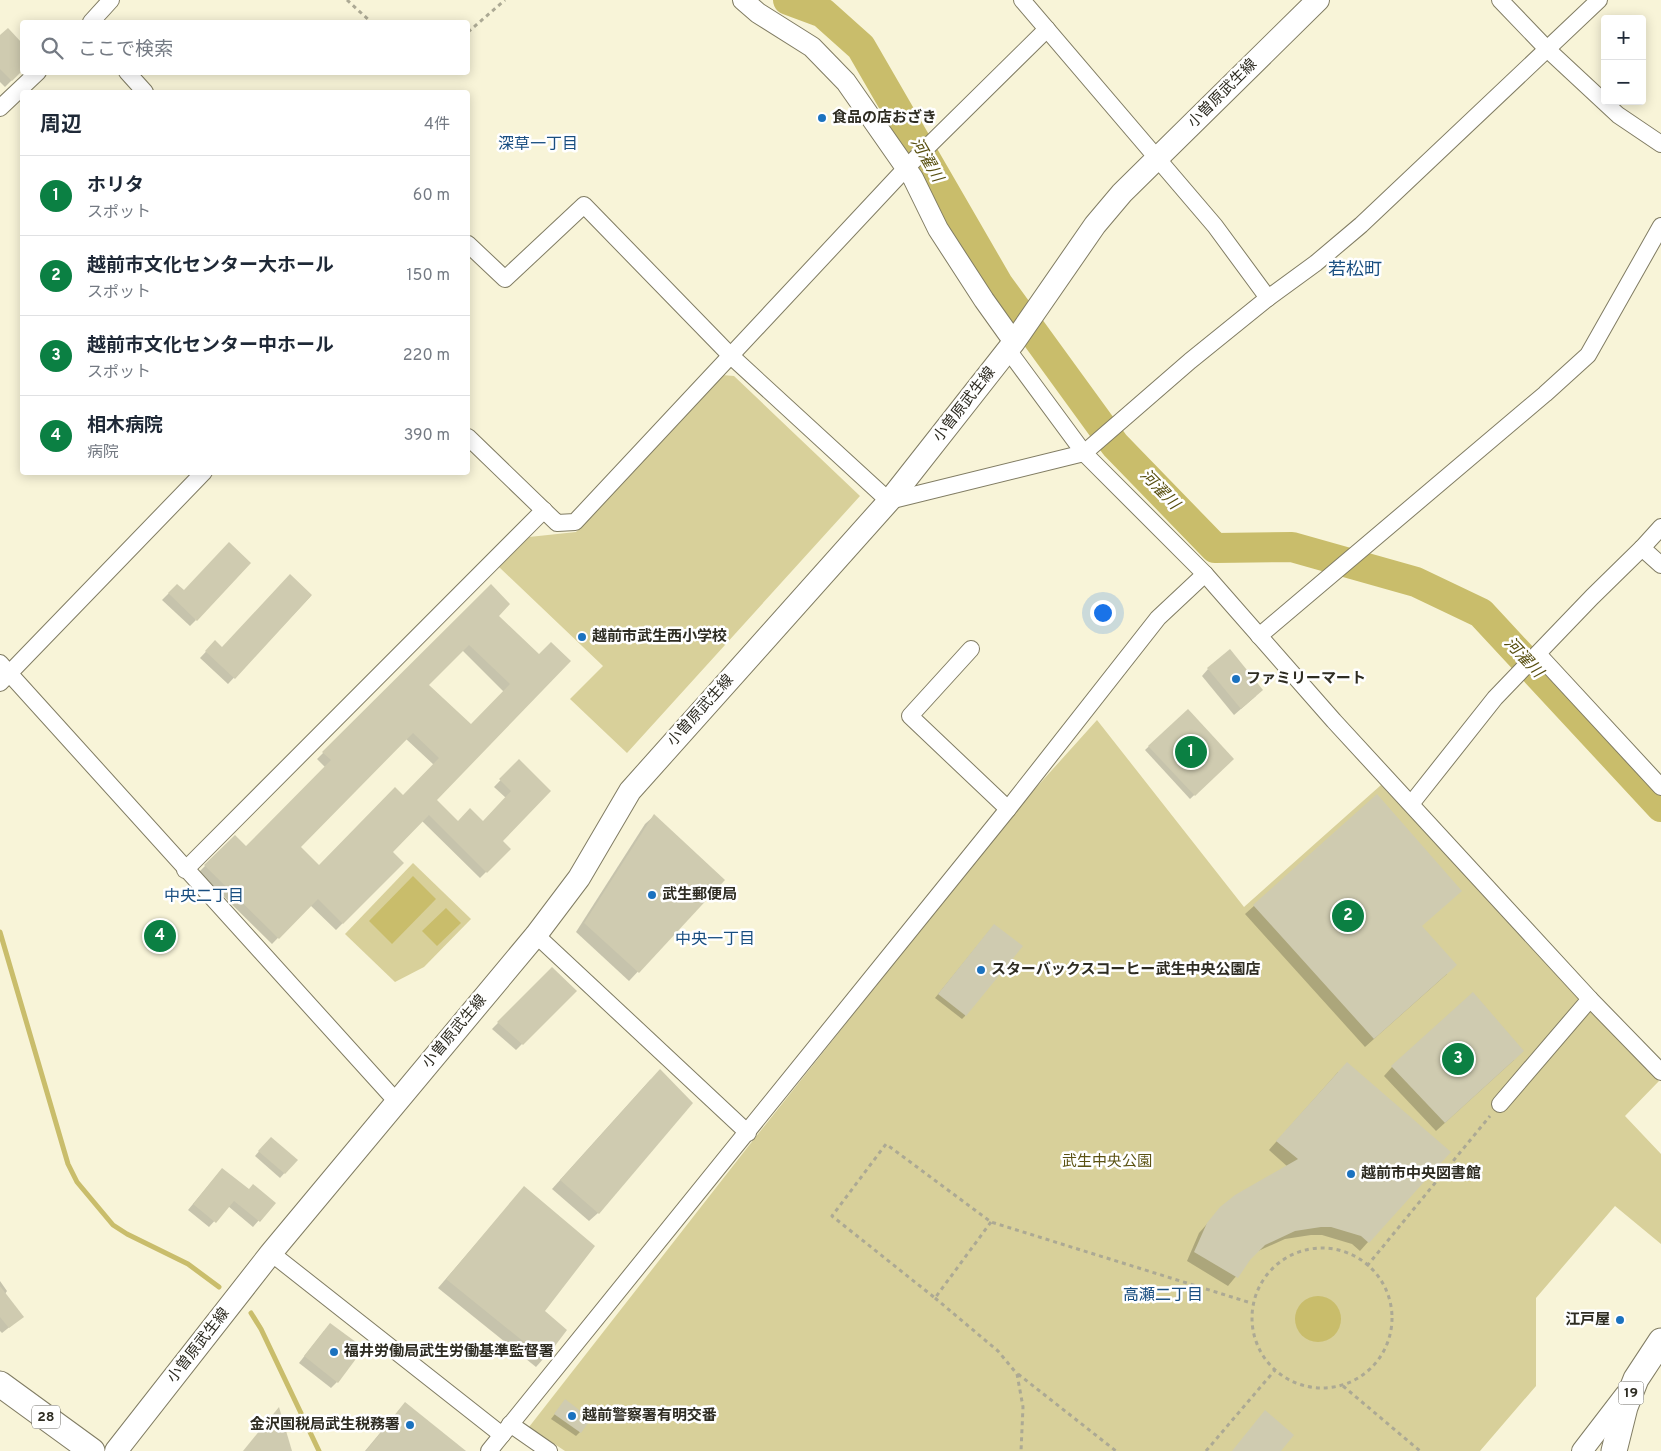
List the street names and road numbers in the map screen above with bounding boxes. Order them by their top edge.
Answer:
street label: 小曽原武生線 [1184,55,1262,133]
street label: 小曽原武生線 [930,364,1000,446]
street label: 小曽原武生線 [664,671,738,751]
street label: 小曽原武生線 [419,991,491,1073]
street label: 小曽原武生線 [164,1305,234,1387]
road number: 19 [1618,1382,1644,1405]
road number: 28 [32,1405,60,1428]

